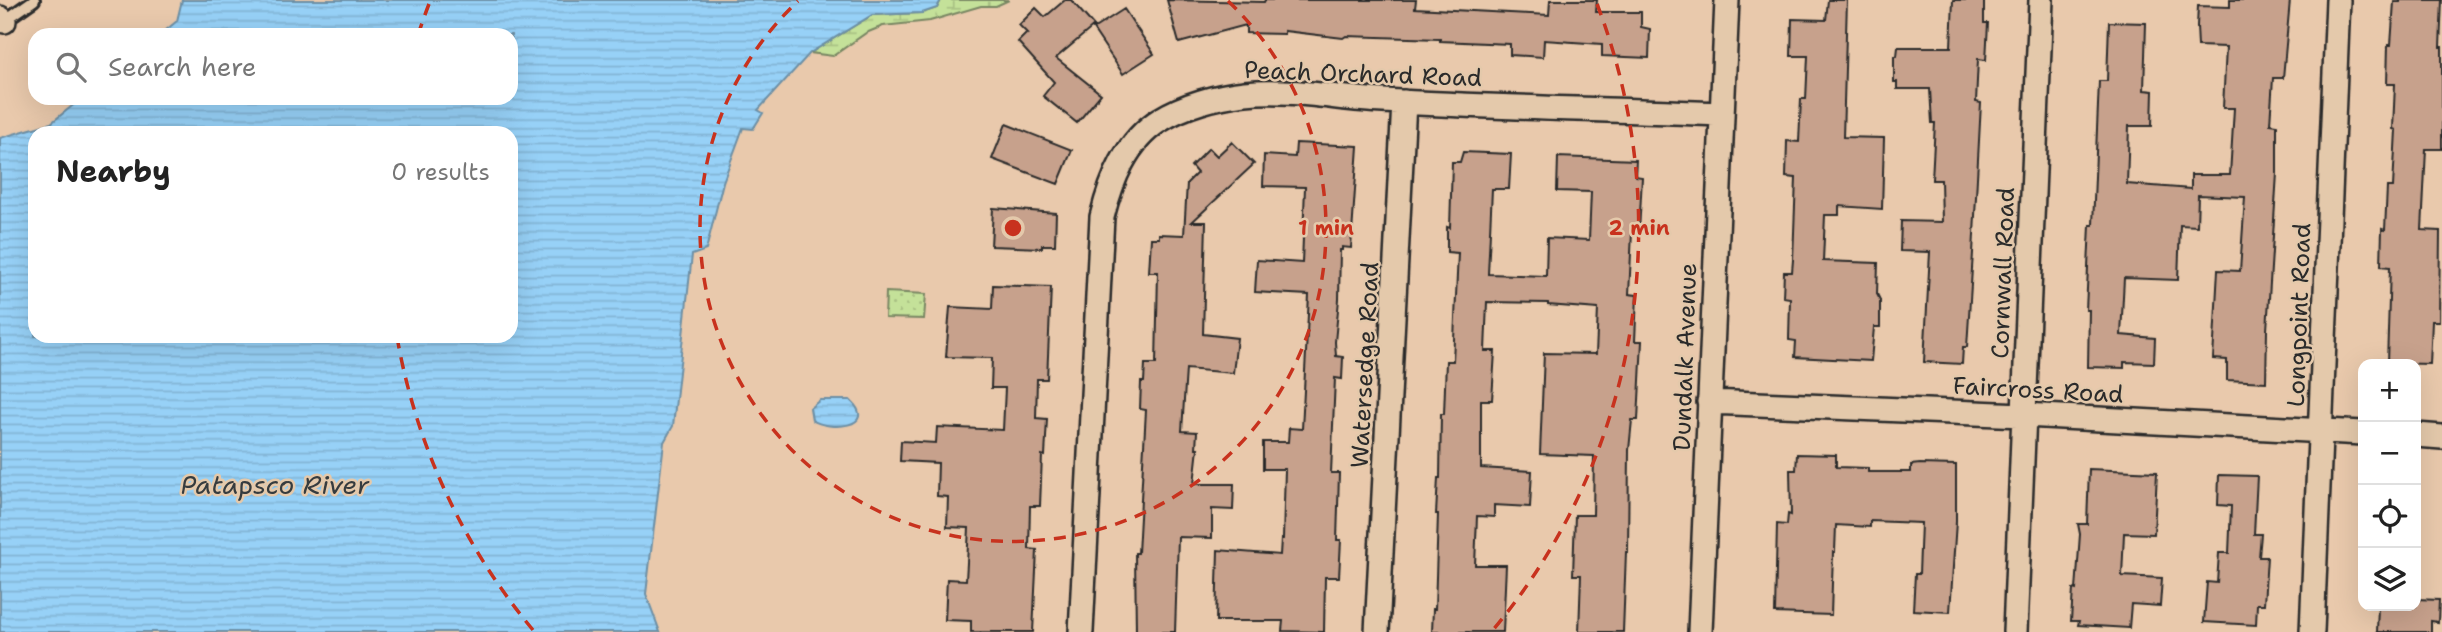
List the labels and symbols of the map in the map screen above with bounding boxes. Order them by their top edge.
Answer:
street label: Peach Orchard Road [1243,54,1483,94]
street label: Cornwall Road [1984,187,2022,359]
text: 1 min [1298,214,1354,242]
text: 2 min [1608,214,1670,242]
centre of rings [1001,216,1025,240]
street label: Longpoint Road [2280,223,2318,407]
street label: Watersedge Road [1344,261,1386,469]
street label: Dundalk Avenue [1666,262,1704,452]
street label: Faircross Road [1952,370,2124,410]
water label: Patapsco River [181,467,370,502]

